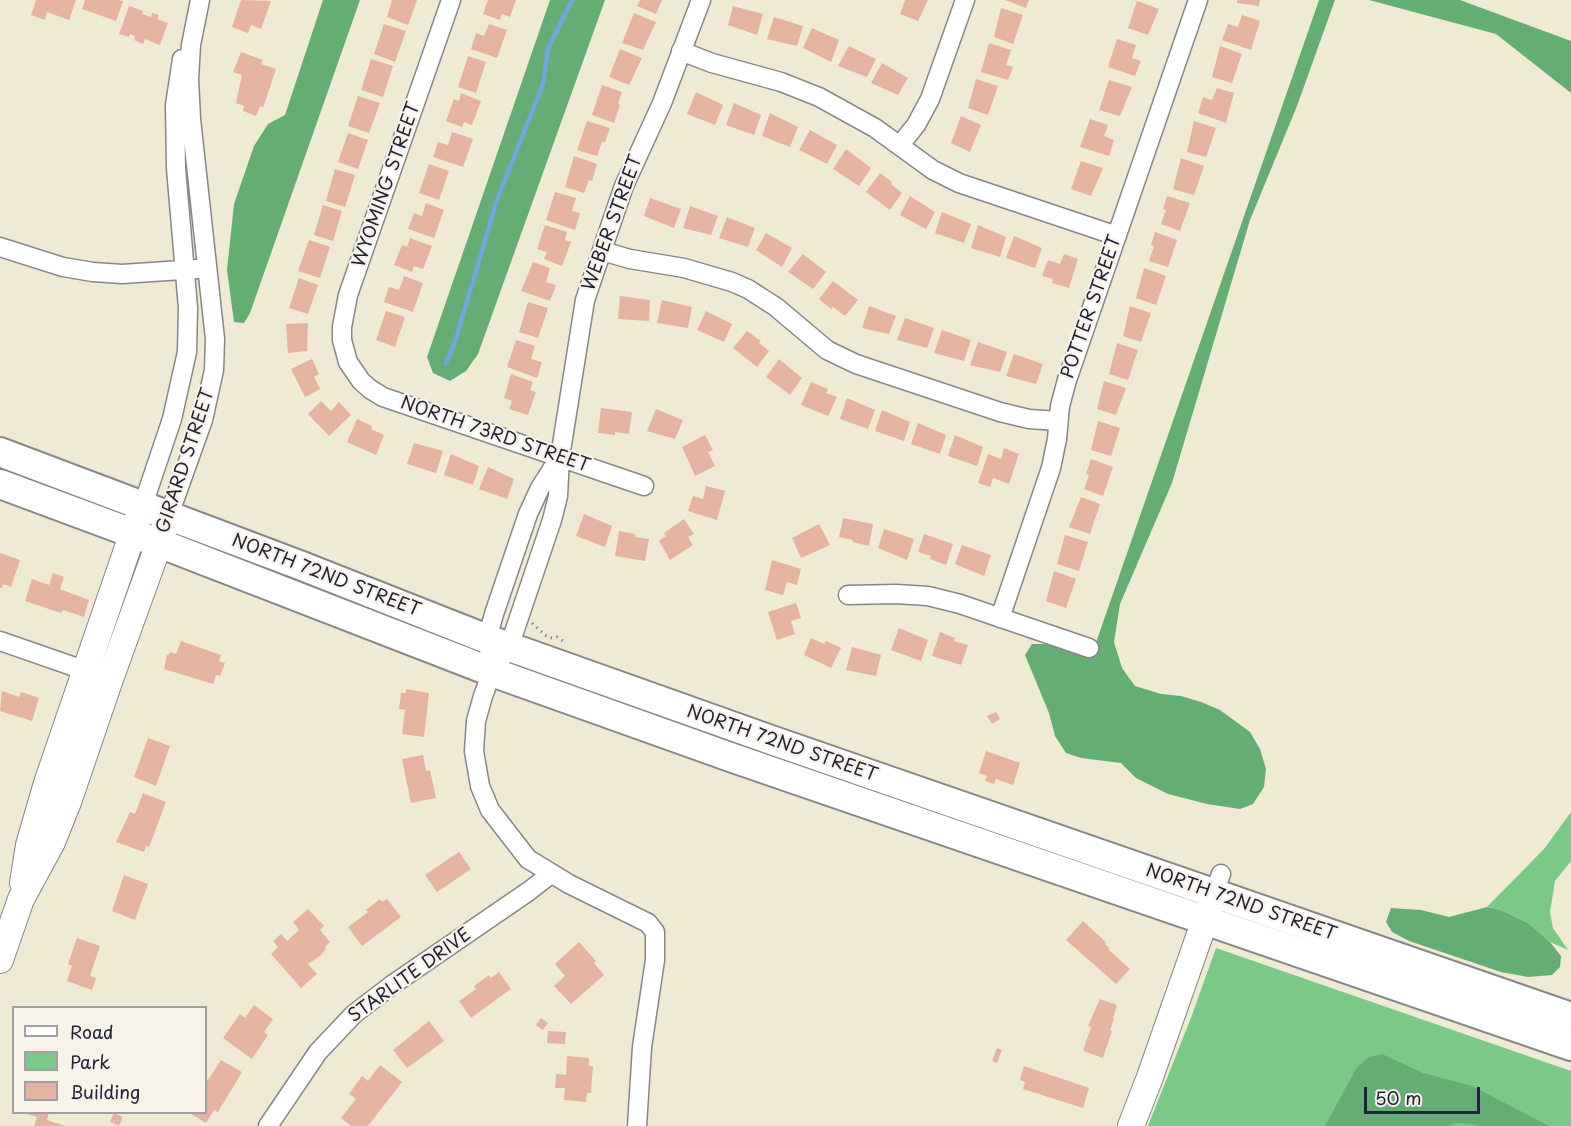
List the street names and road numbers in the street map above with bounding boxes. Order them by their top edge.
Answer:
street label: WYOMING STREET [349,100,425,270]
street label: WEBER STREET [578,152,648,294]
street label: POTTER STREET [1057,233,1127,381]
street label: GIRARD STREET [152,386,220,536]
street label: NORTH 73RD STREET [397,392,593,478]
street label: NORTH 72ND STREET [229,530,423,622]
street label: NORTH 72ND STREET [684,701,880,787]
street label: NORTH 72ND STREET [1143,860,1339,946]
street label: STARLITE DRIVE [344,924,476,1028]

